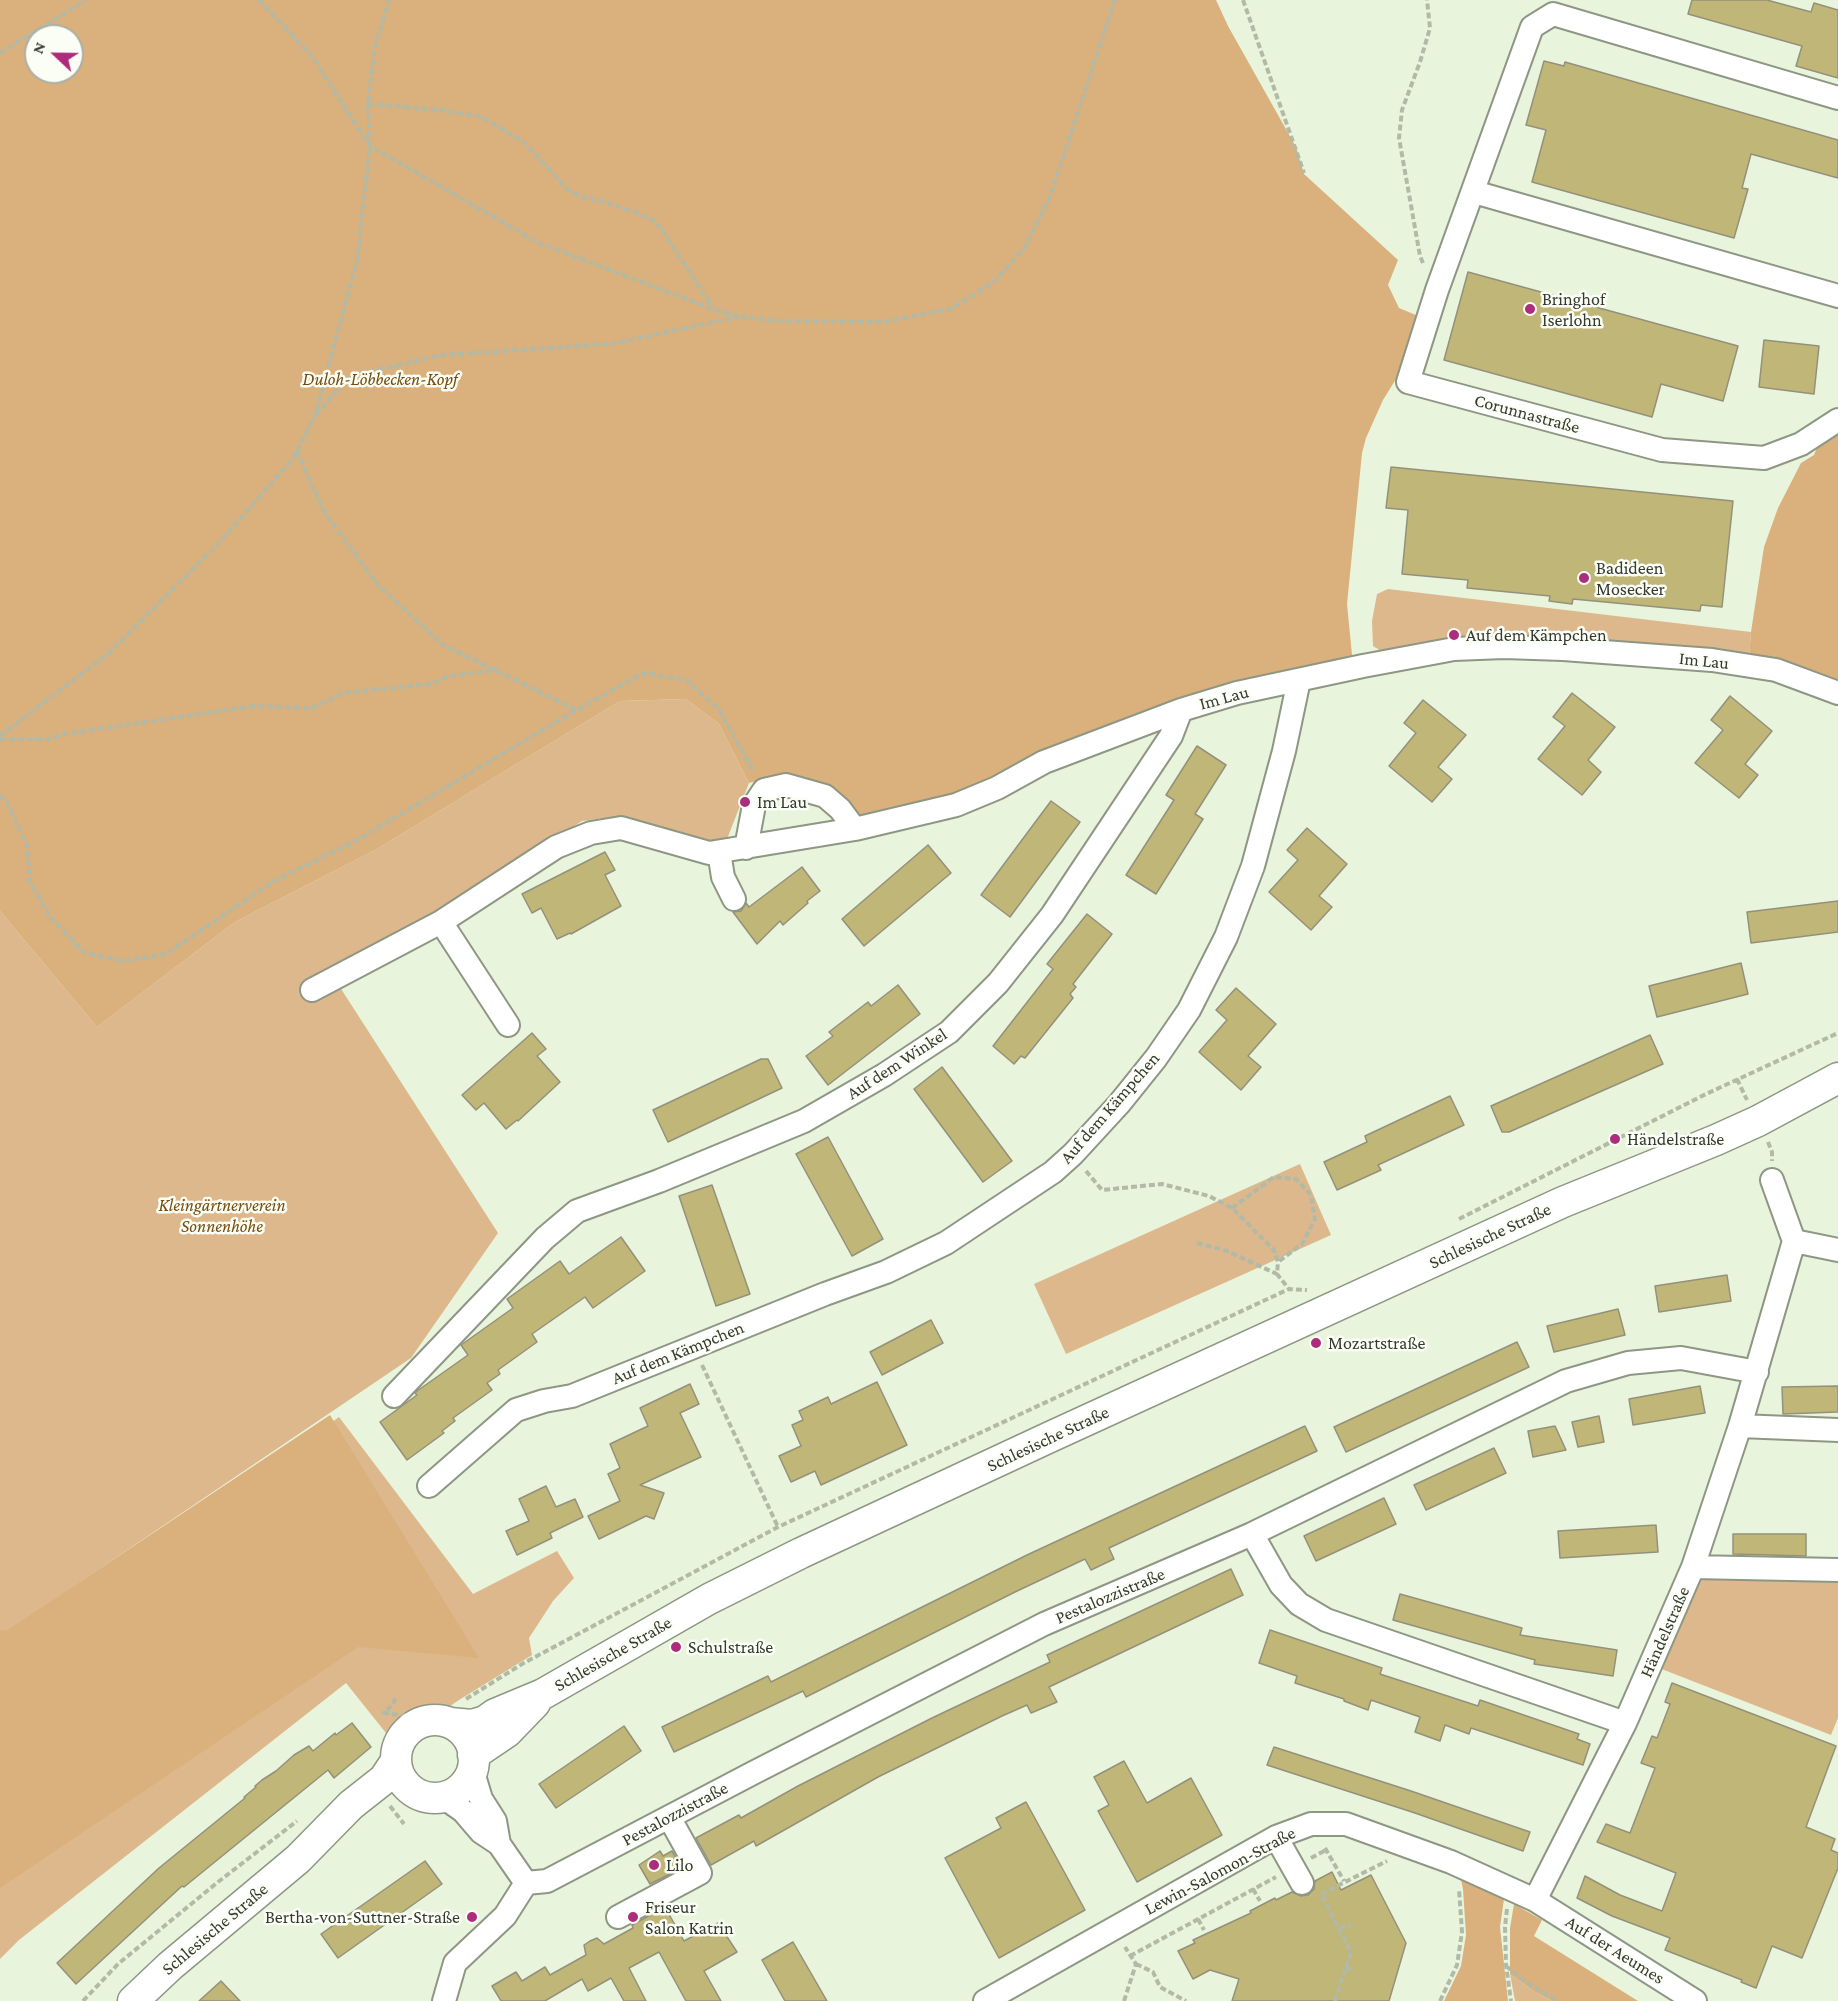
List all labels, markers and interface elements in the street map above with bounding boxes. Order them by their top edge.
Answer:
north arrow [24,24,84,84]
text: N [29,40,49,56]
place label: Bringhof Iserlohn [1542,288,1605,330]
marker: Bringhof Iserlohn [1523,302,1537,316]
park label: Duloh-Löbbecken-Kopf [302,368,458,390]
street label: Corunnastraße [1472,390,1582,438]
place label: Badideen Mosecker [1596,557,1665,600]
marker: Badideen Mosecker [1577,571,1591,585]
place label: Auf dem Kämpchen [1466,624,1607,646]
marker: Auf dem Kämpchen [1447,628,1461,642]
street label: Im Lau [1678,648,1730,674]
street label: Im Lau [1197,681,1251,715]
place label: Im Lau [757,791,807,813]
marker: Im Lau [738,795,752,809]
street label: Auf dem Winkel [843,1024,951,1104]
street label: Auf dem Kämpchen [1056,1048,1164,1168]
place label: Händelstraße [1627,1128,1724,1150]
marker: Händelstraße [1608,1132,1622,1146]
park label: Kleingärtnerverein Sonnenhöhe [158,1194,286,1236]
street label: Schlesische Straße [1426,1198,1554,1274]
street label: Auf dem Kämpchen [609,1317,747,1389]
place label: Mozartstraße [1328,1332,1425,1354]
marker: Mozartstraße [1309,1336,1323,1350]
street label: Schlesische Straße [984,1401,1112,1477]
street label: Pestalozzistraße [1052,1563,1168,1629]
street label: Händelstraße [1635,1583,1695,1681]
street label: Schlesische Straße [550,1612,676,1696]
place label: Schulstraße [688,1636,773,1658]
marker: Schulstraße [669,1640,683,1654]
street label: Pestalozzistraße [618,1777,732,1851]
street label: Lewin-Salomon-Straße [1141,1822,1299,1920]
place label: Lilo [666,1854,693,1876]
marker: Lilo [647,1858,661,1872]
street label: Schlesische Straße [158,1878,272,1980]
place label: Friseur Salon Katrin [645,1896,734,1938]
place label: Bertha-von-Suttner-Straße [265,1906,460,1928]
marker: Bertha-von-Suttner-Straße [465,1910,479,1924]
marker: Friseur Salon Katrin [626,1910,640,1924]
street label: Auf der Aeumes [1562,1911,1668,1989]

